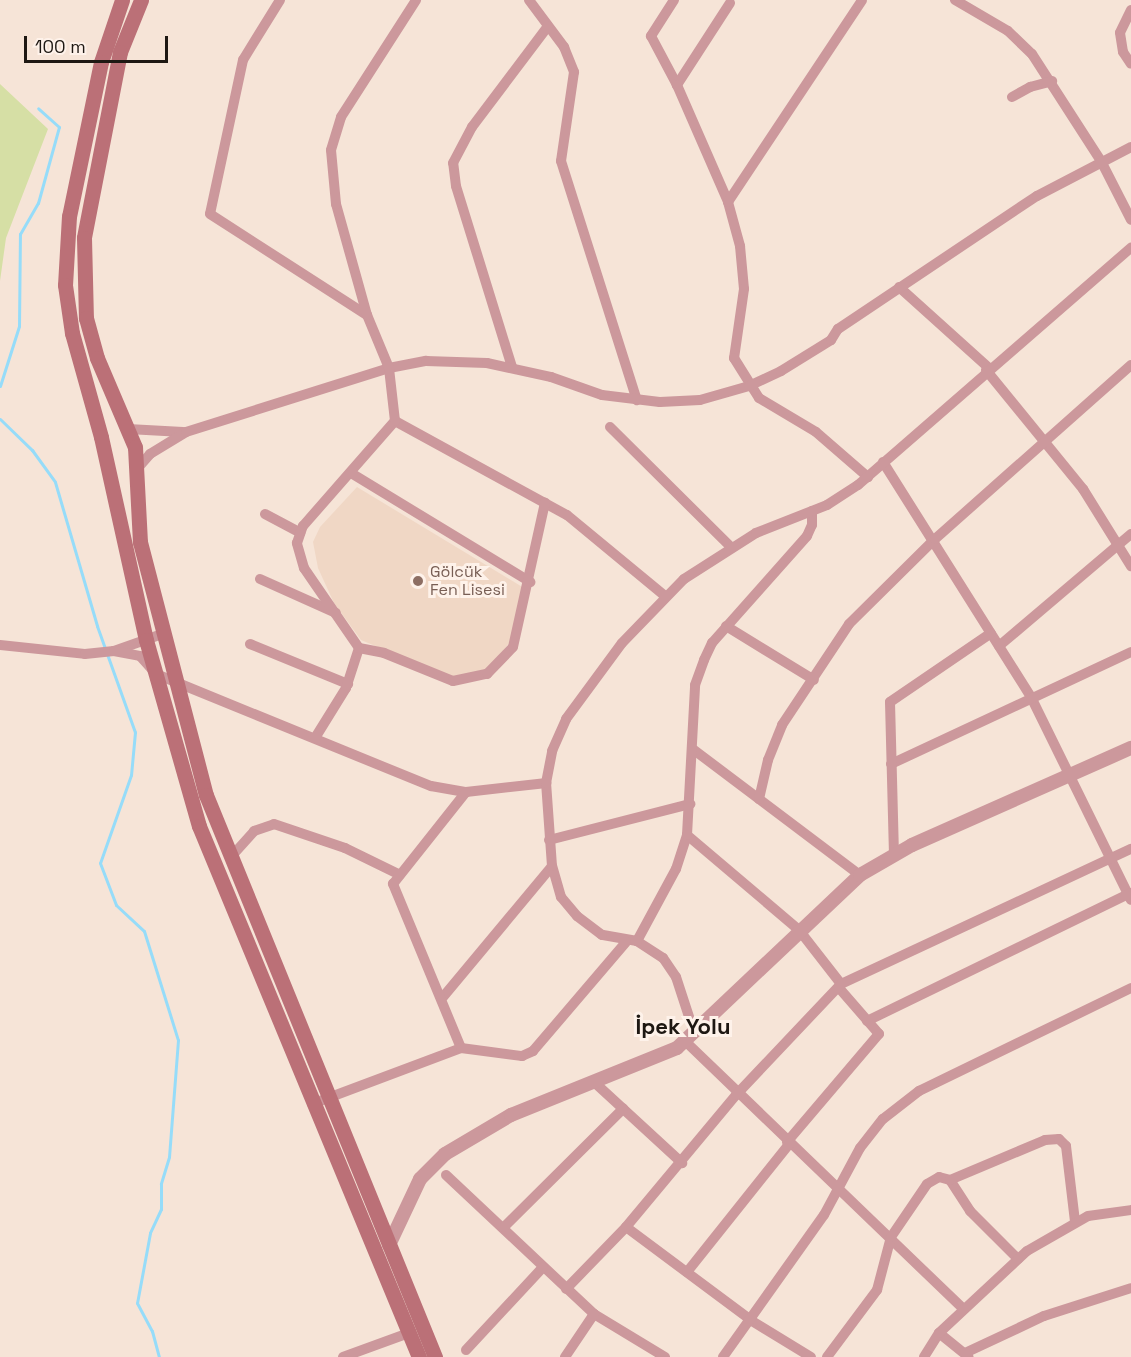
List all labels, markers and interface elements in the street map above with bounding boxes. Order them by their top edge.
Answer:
scale bar [27,24,171,62]
text: 100 m [35,35,86,58]
place label: Gölcük Fen Lisesi [430,562,505,600]
marker: Gölcük Fen Lisesi [411,574,425,588]
district label: İpek Yolu [635,1014,731,1040]

